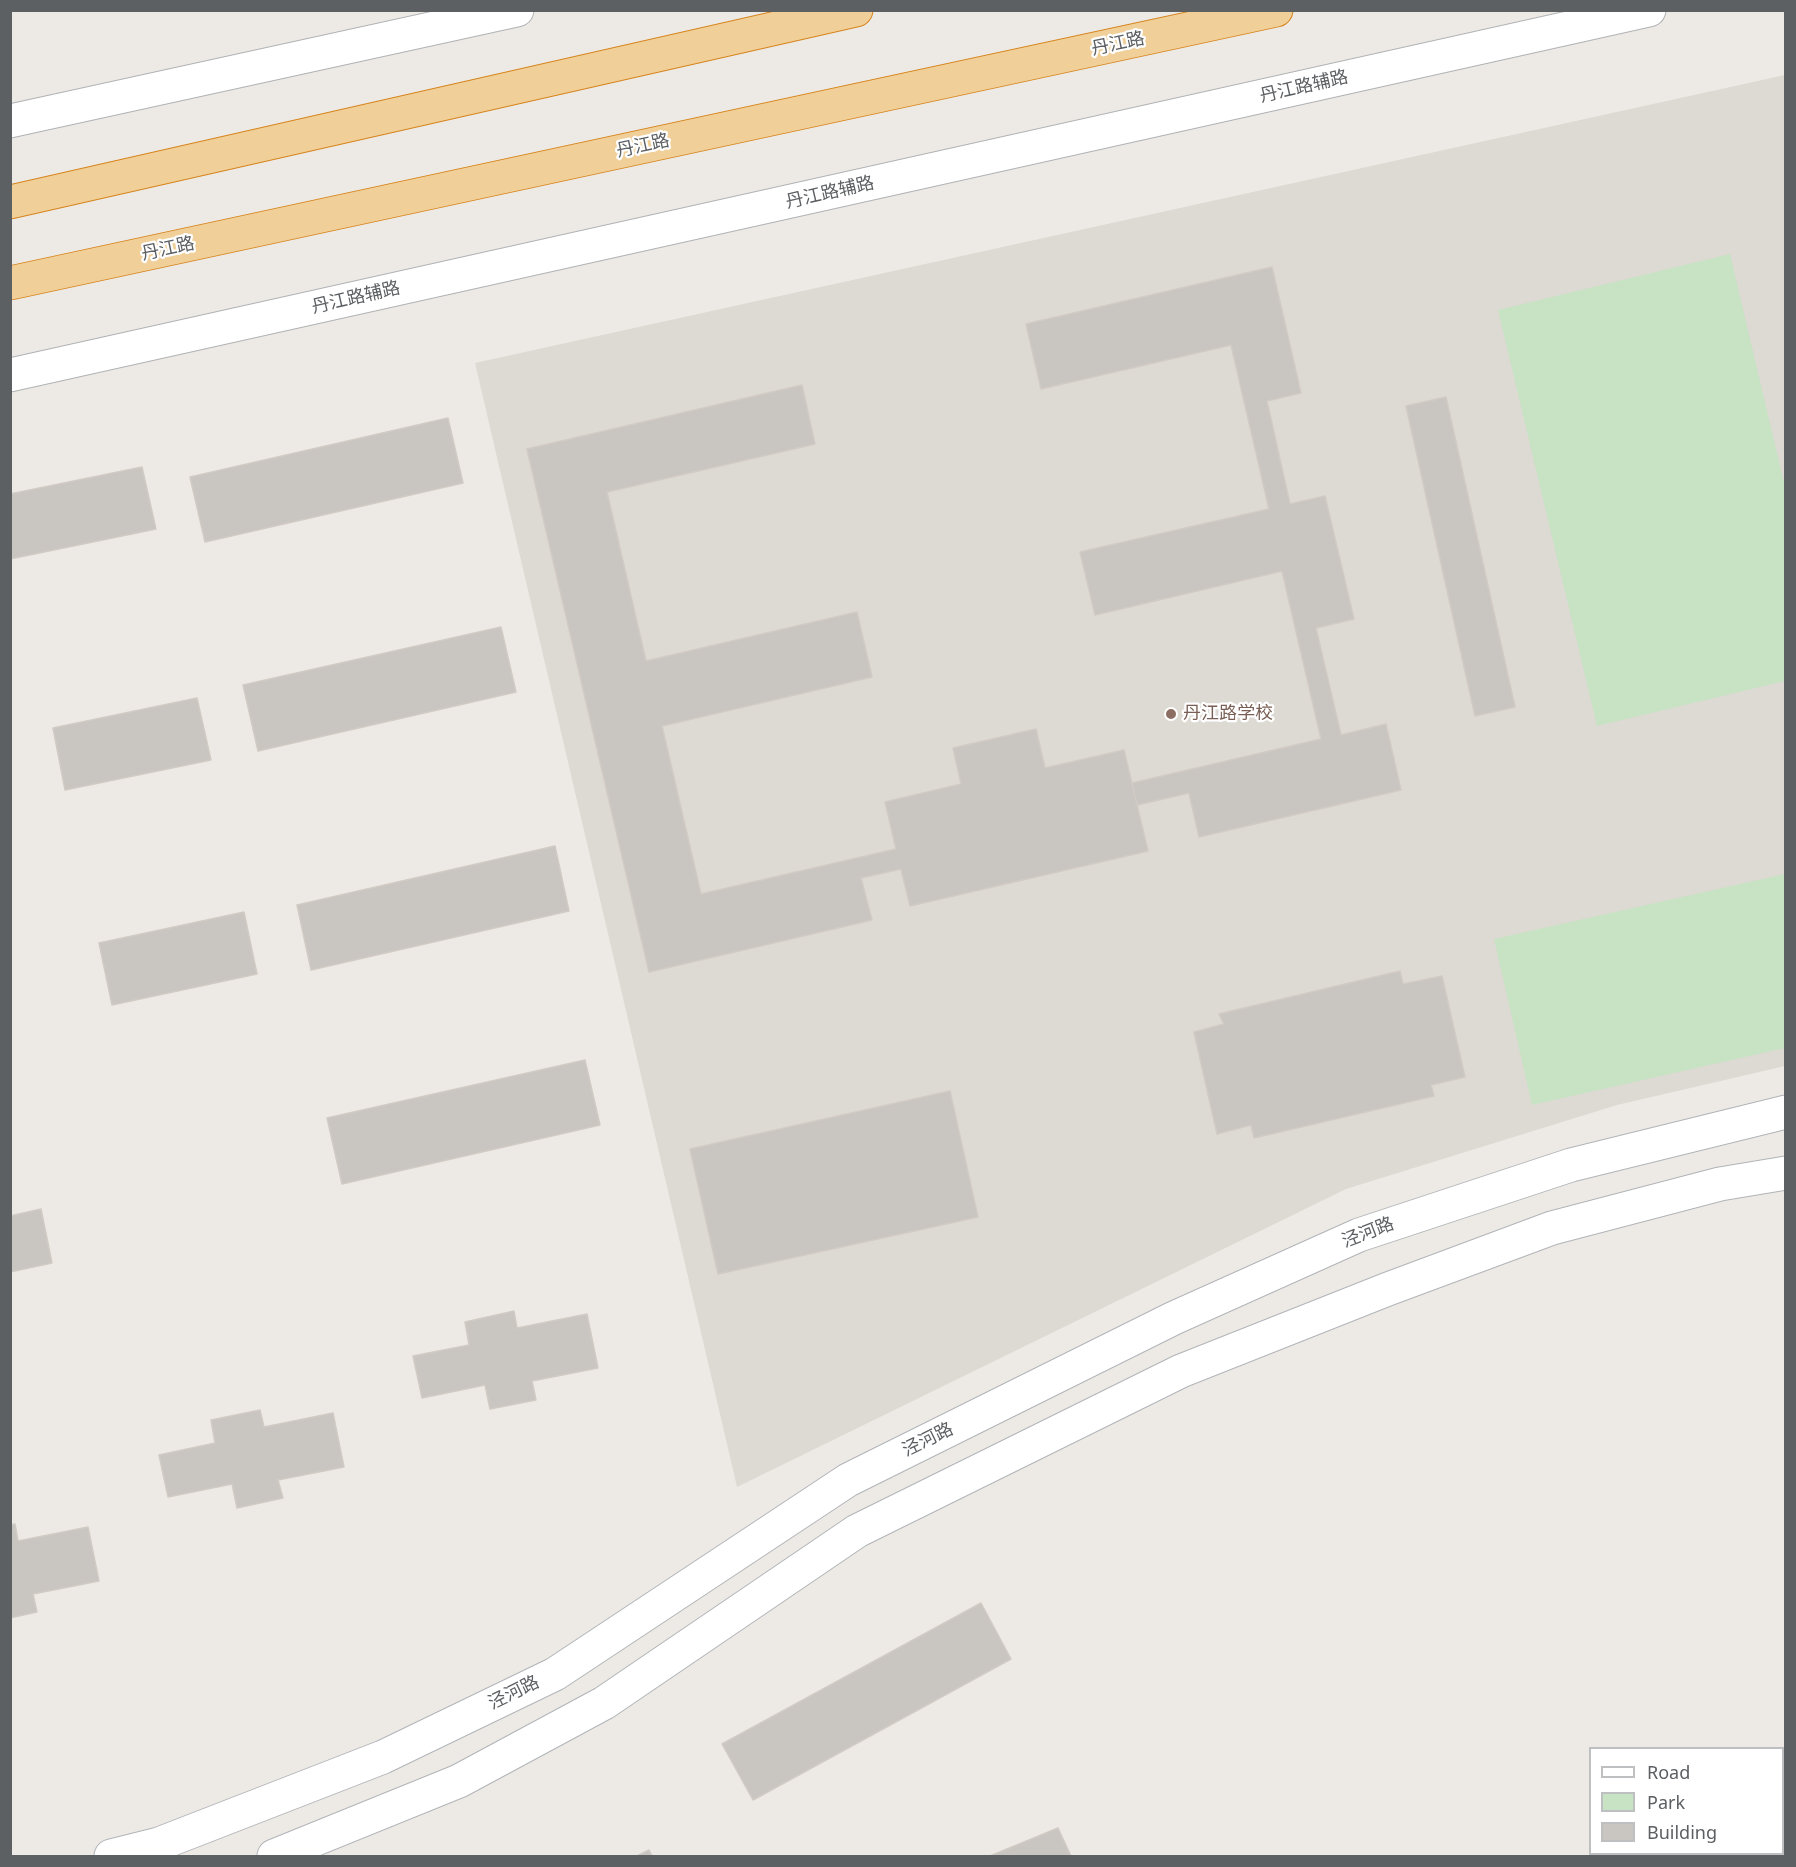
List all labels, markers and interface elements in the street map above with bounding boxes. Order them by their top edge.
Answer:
street label: 丹江路 [1089,28,1147,60]
street label: 丹江路辅路 [1258,66,1350,108]
street label: 丹江路 [614,130,672,162]
street label: 丹江路辅路 [784,172,876,214]
street label: 丹江路 [139,233,197,265]
street label: 丹江路辅路 [310,277,402,319]
place label: 丹江路学校 [1183,703,1273,725]
marker: 丹江路学校 [1164,707,1178,721]
street label: 泾河路 [1339,1213,1397,1253]
street label: 泾河路 [899,1418,957,1462]
street label: 泾河路 [485,1671,543,1715]
legend [1589,1747,1784,1855]
text: Road [1647,1760,1690,1784]
text: Park [1647,1790,1685,1814]
text: Building [1647,1820,1717,1844]

